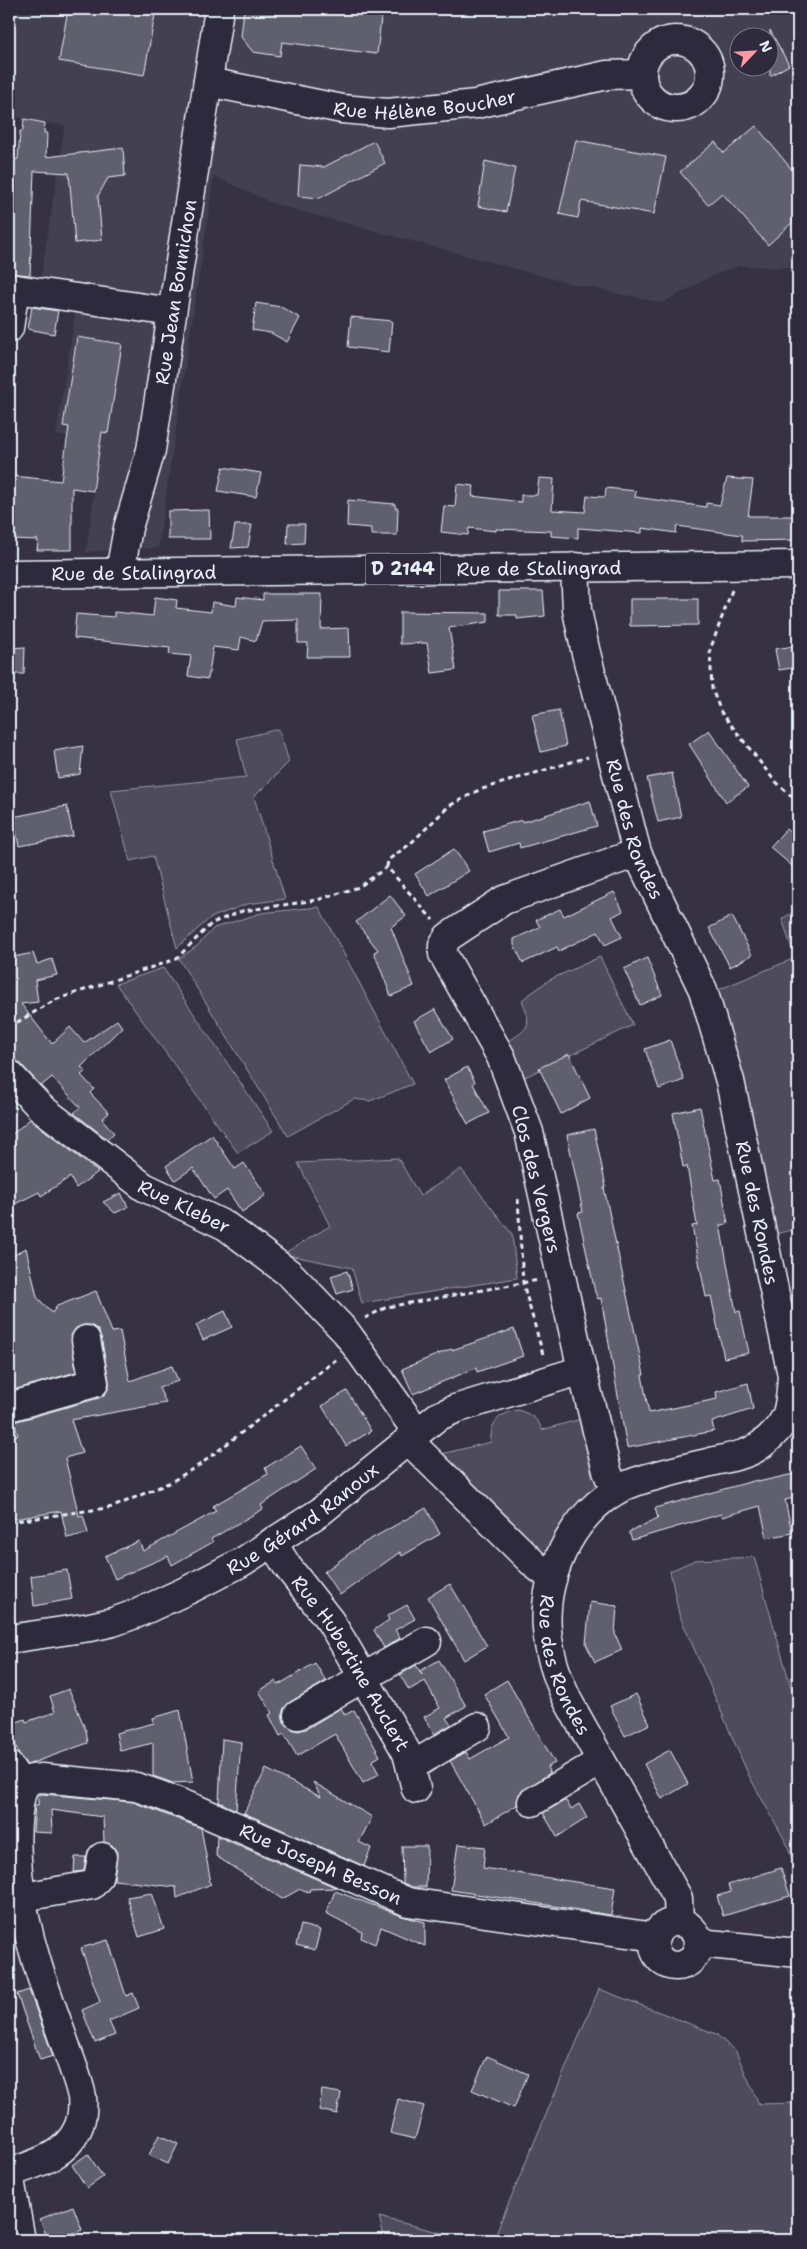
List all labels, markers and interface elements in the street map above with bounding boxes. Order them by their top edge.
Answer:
north arrow [730,28,780,78]
text: N [755,38,776,55]
street label: Rue Hélène Boucher [331,84,518,126]
street label: Rue Jean Bonnichon [149,198,202,386]
road number: D 2144 [366,554,440,584]
street label: Rue de Stalingrad [456,555,622,582]
street label: Rue de Stalingrad [51,560,217,587]
street label: Rue des Rondes [601,756,669,904]
street label: Clos des Vergers [506,1102,567,1256]
street label: Rue des Rondes [730,1139,785,1287]
street label: Rue Kleber [134,1174,234,1239]
street label: Rue Gérard Ranoux [222,1458,384,1581]
street label: Rue Hubertine Auclert [286,1570,415,1756]
street label: Rue des Rondes [533,1593,596,1740]
street label: Rue Joseph Besson [236,1818,406,1911]

